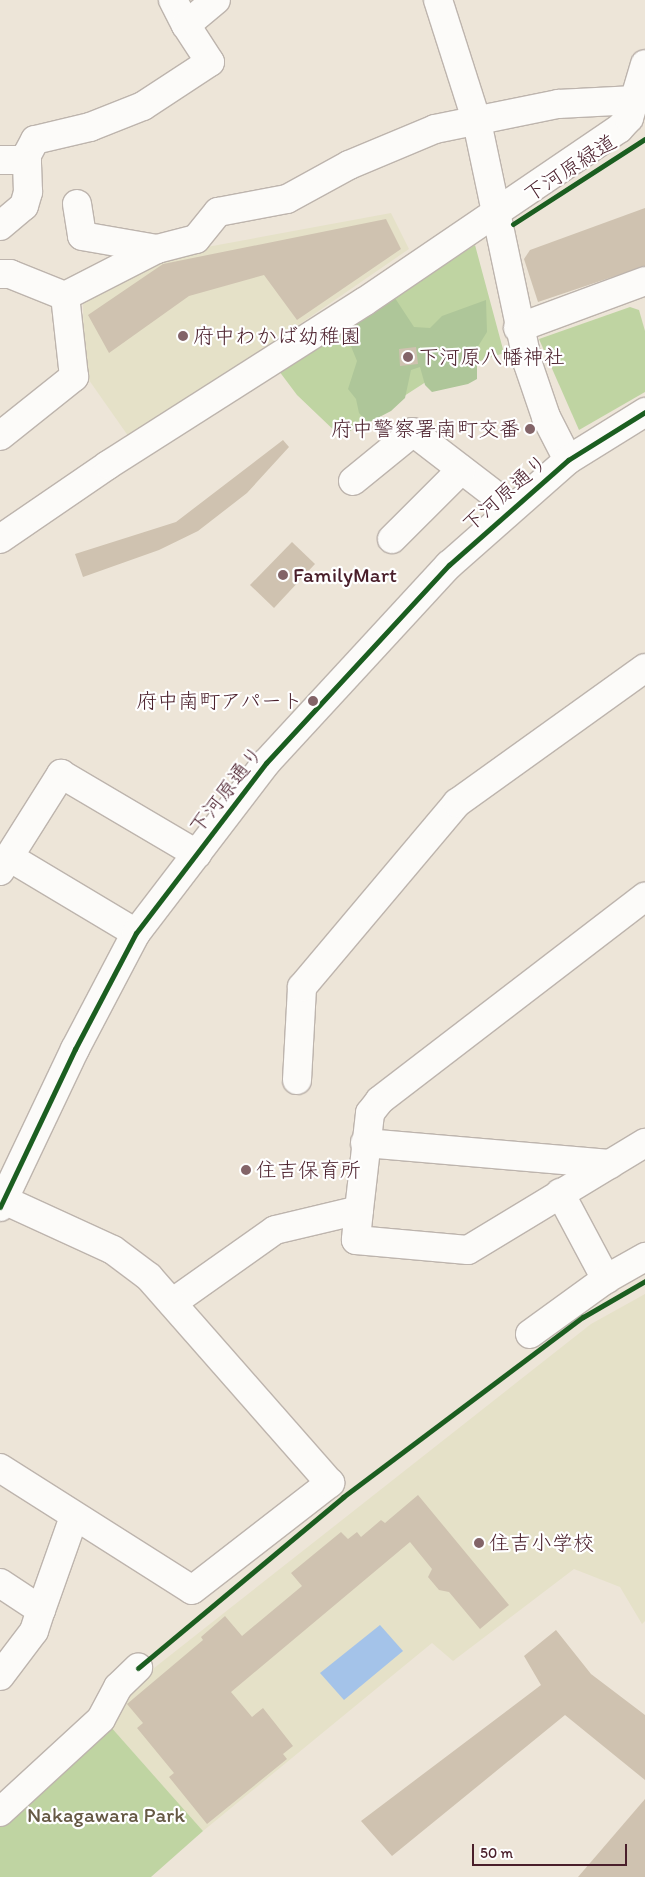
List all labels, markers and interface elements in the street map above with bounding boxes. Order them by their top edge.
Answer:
street label: 下河原緑道 [519,129,621,207]
place label: 府中わかば幼稚園 [193,323,361,349]
marker: 府中わかば幼稚園 [177,330,189,342]
place label: 下河原八幡神社 [418,344,565,370]
marker: 下河原八幡神社 [402,351,414,363]
place label: 府中警察署南町交番 [331,416,520,442]
marker: 府中警察署南町交番 [524,423,536,435]
street label: 下河原通り [457,449,553,537]
place label: FamilyMart [293,562,397,588]
marker: FamilyMart [277,569,289,581]
place label: 府中南町アパート [135,688,303,714]
marker: 府中南町アパート [307,695,319,707]
street label: 下河原通り [184,741,268,839]
place label: 住吉保育所 [256,1157,361,1183]
marker: 住吉保育所 [240,1164,252,1176]
place label: 住吉小学校 [489,1530,594,1556]
marker: 住吉小学校 [473,1537,485,1549]
park label: Nakagawara Park [27,1802,185,1828]
scale bar [475,1834,630,1866]
text: 50 m [480,1844,513,1862]

